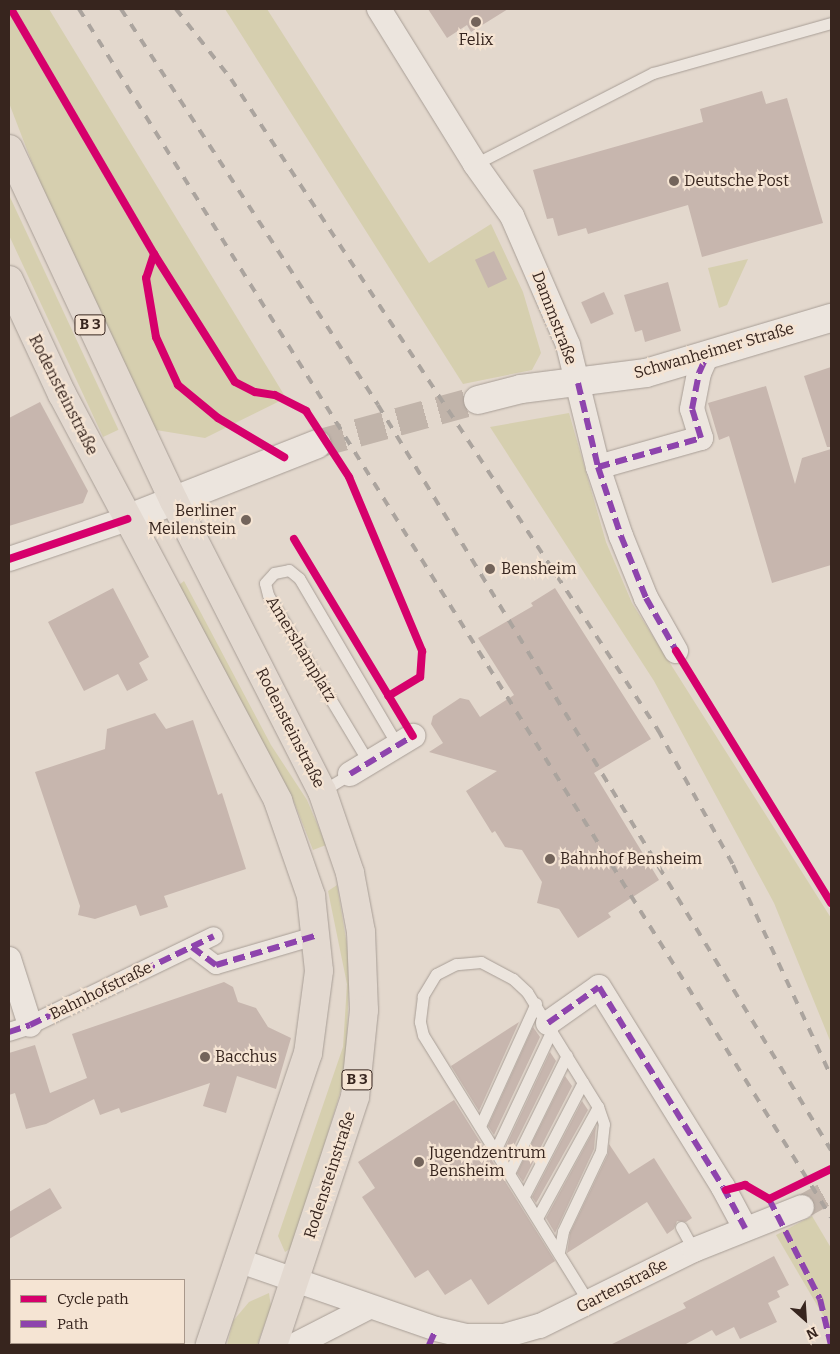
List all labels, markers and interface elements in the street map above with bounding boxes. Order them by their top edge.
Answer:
marker: Felix [470,16,482,28]
place label: Felix [459,30,493,50]
place label: Deutsche Post [684,171,789,191]
marker: Deutsche Post [668,175,680,187]
street label: Dammstraße [527,269,581,367]
road number: B 3 [74,312,106,338]
street label: Schwanheimer Straße [632,319,796,383]
street label: Rodensteinstraße [24,332,102,458]
place label: Berliner Meilenstein [148,501,236,539]
marker: Berliner Meilenstein [240,514,252,526]
place label: Bensheim [501,559,576,579]
marker: Bensheim [483,562,497,576]
street label: Amershamplatz [262,593,340,705]
street label: Rodensteinstraße [251,665,329,791]
place label: Bahnhof Bensheim [560,849,702,869]
marker: Bahnhof Bensheim [544,853,556,865]
street label: Bahnhofstraße [47,958,155,1024]
place label: Bacchus [215,1047,277,1067]
marker: Bacchus [199,1051,211,1063]
road number: B 3 [341,1068,373,1092]
street label: Rodensteinstraße [300,1109,360,1241]
place label: Jugendzentrum Bensheim [429,1143,546,1181]
marker: Jugendzentrum Bensheim [413,1156,425,1168]
street label: Gartenstraße [573,1255,671,1317]
legend [10,1279,185,1344]
text: Cycle path [57,1290,129,1308]
north arrow [780,1294,830,1344]
text: Path [57,1315,88,1333]
text: N [803,1323,820,1343]

